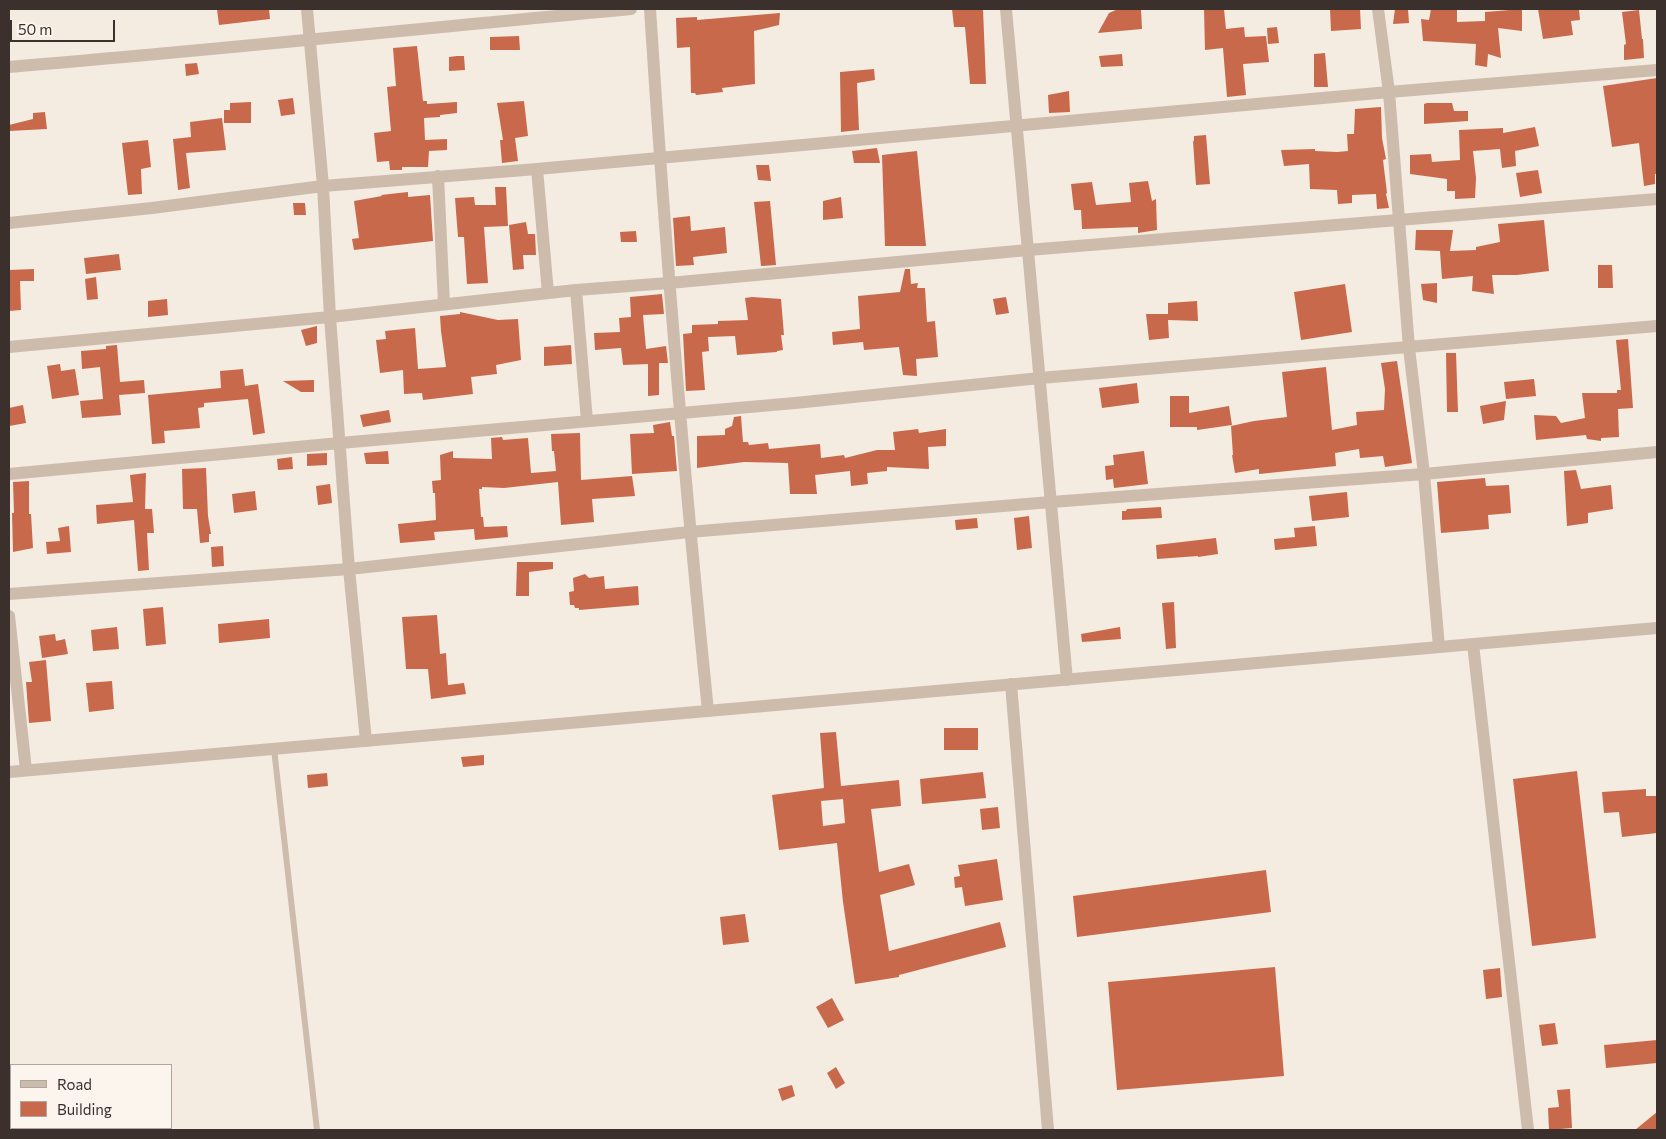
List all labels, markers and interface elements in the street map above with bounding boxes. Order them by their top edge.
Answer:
scale bar [12,10,118,42]
text: 50 m [18,20,52,38]
legend [10,1064,172,1129]
text: Road [57,1075,92,1093]
text: Building [57,1100,112,1118]

